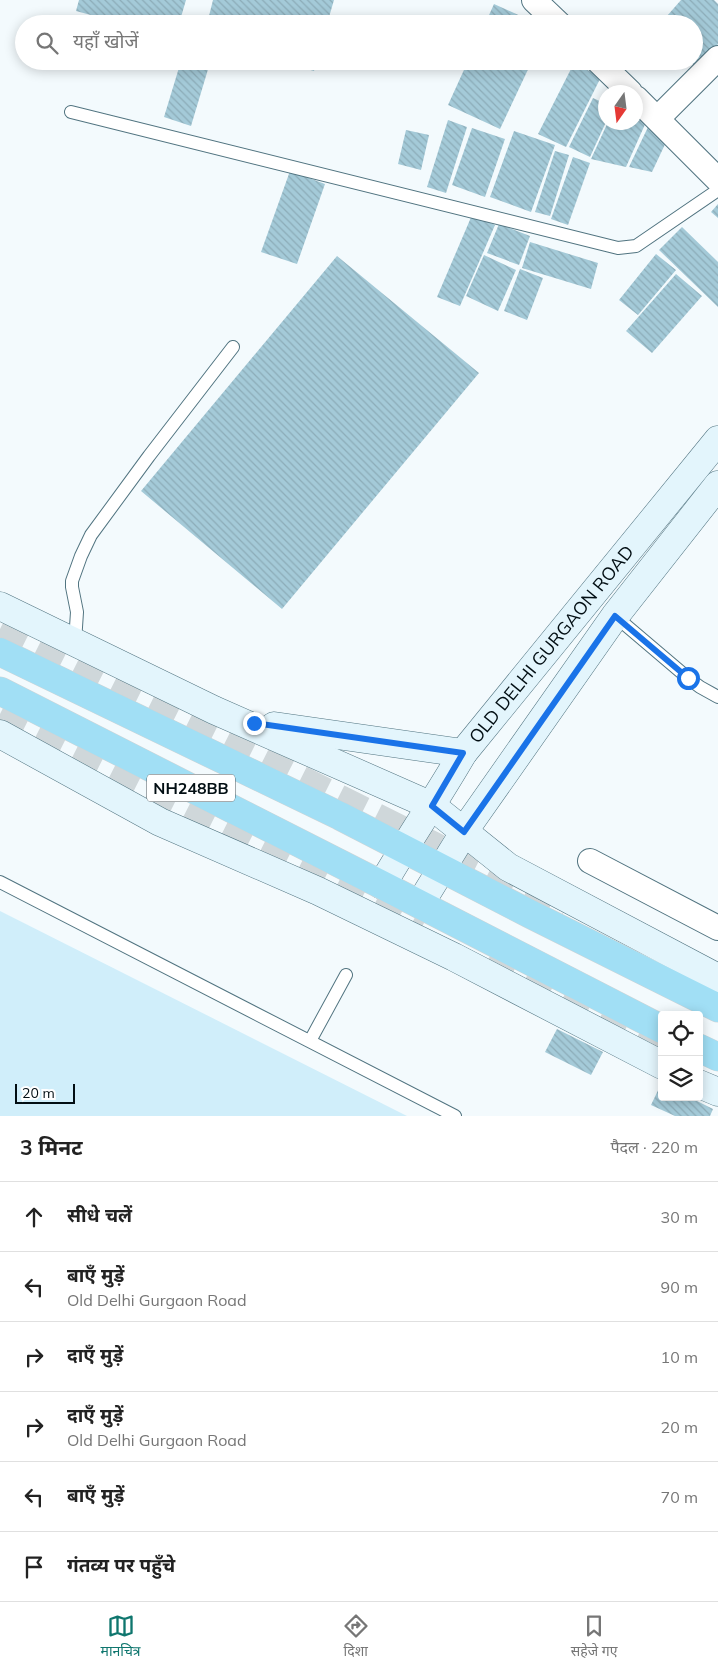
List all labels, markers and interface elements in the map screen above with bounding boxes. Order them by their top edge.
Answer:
search box [15,15,703,70]
icon: search [33,29,61,57]
text: यहाँ खोजें [73,29,139,53]
north arrow [598,85,643,130]
street label: OLD DELHI GURGAON ROAD [464,540,639,748]
route start [677,667,700,690]
route end [243,712,266,735]
road number: NH248BB [147,774,235,801]
map controls [658,1011,703,1101]
button: locate [658,1011,703,1056]
button: layers [658,1056,703,1101]
scale bar [15,1081,75,1104]
text: 20 m [22,1084,55,1102]
text: 3 मिनट [20,1134,82,1160]
text: पैदल · 220 m [610,1137,698,1157]
icon: ahead [20,1203,48,1231]
text: सीधे चलें [67,1203,132,1227]
text: 30 m [661,1207,698,1227]
text: बाएँ मुड़ें [67,1263,124,1287]
icon: left [20,1273,48,1301]
text: 90 m [661,1277,698,1297]
text: Old Delhi Gurgaon Road [67,1290,247,1310]
icon: right [20,1343,48,1371]
text: दाएँ मुड़ें [67,1343,123,1367]
text: 10 m [661,1347,698,1367]
text: दाएँ मुड़ें [67,1403,123,1427]
icon: right [20,1413,48,1441]
text: 20 m [661,1417,698,1437]
text: Old Delhi Gurgaon Road [67,1430,247,1450]
icon: left [20,1483,48,1511]
text: बाएँ मुड़ें [67,1483,124,1507]
text: 70 m [661,1487,698,1507]
icon: arrive [20,1553,48,1581]
text: गंतव्य पर पहुँचे [67,1553,175,1577]
tab: मानचित्र [101,1612,141,1662]
tab: दिशा [342,1612,370,1662]
tab: सहेजे गए [571,1612,617,1662]

